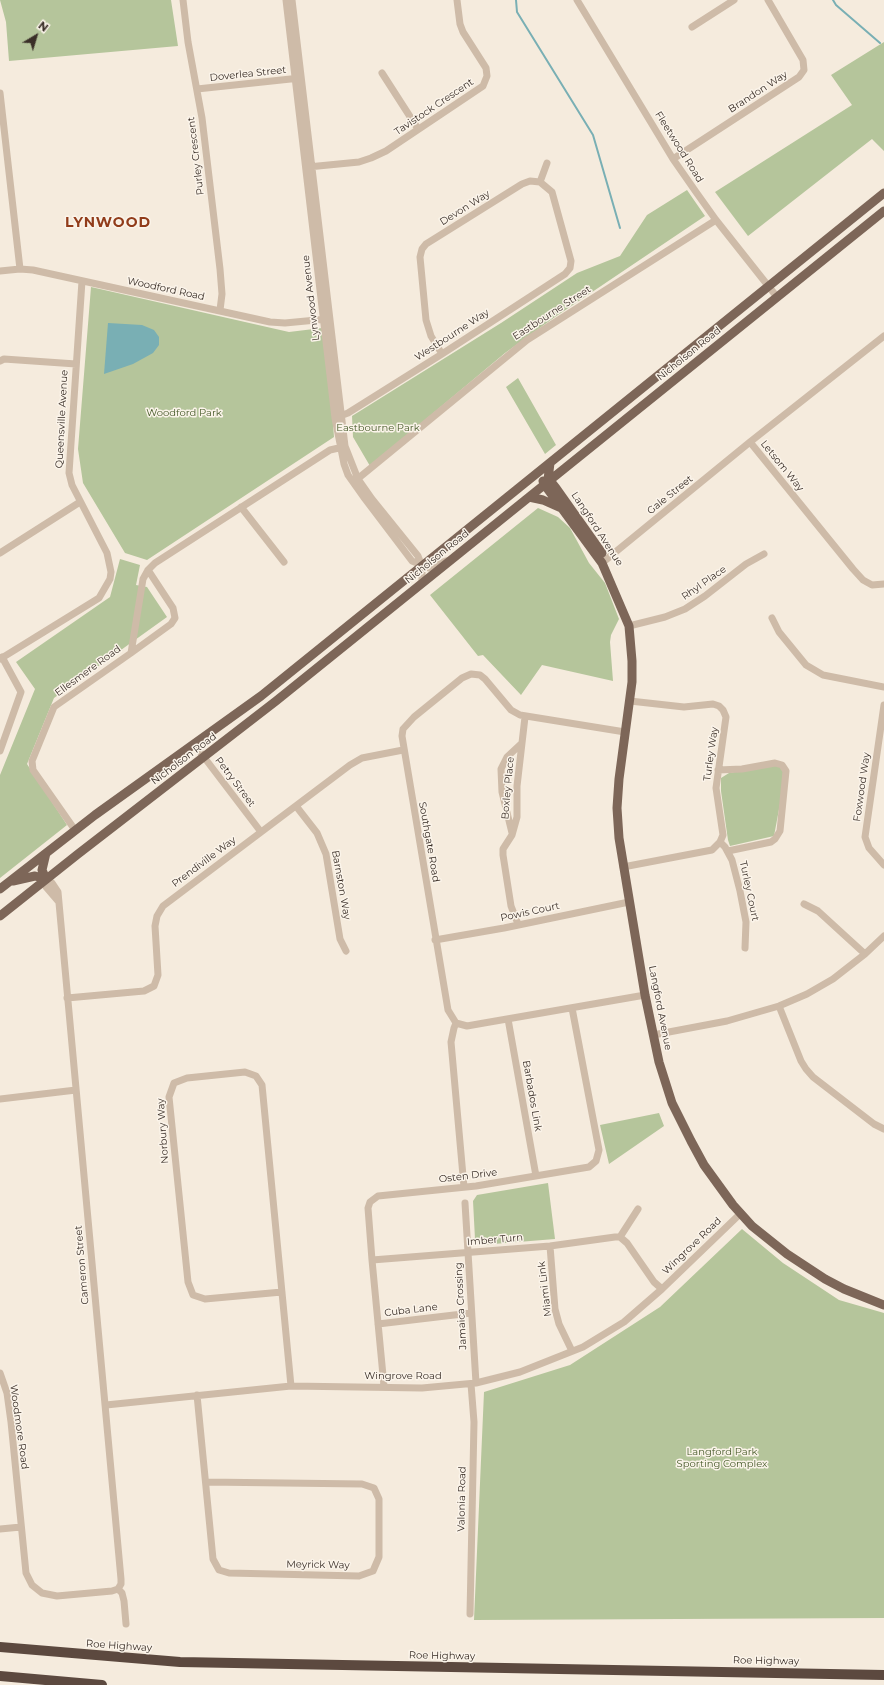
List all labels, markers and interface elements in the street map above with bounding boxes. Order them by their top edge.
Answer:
north arrow [16,16,56,56]
text: N [36,18,51,35]
street label: Doverlea Street [209,64,287,84]
street label: Brandon Way [726,68,790,116]
street label: Tavistock Crescent [392,76,476,138]
street label: Fleetwood Road [652,109,706,185]
street label: Purley Crescent [185,116,207,196]
street label: Devon Way [438,188,492,228]
district label: LYNWOOD [65,215,151,231]
street label: Lynwood Avenue [300,254,322,342]
street label: Woodford Road [126,275,206,303]
street label: Eastbourne Street [511,283,593,343]
street label: Westbourne Way [413,306,491,364]
street label: Nicholson Road [655,325,723,383]
street label: Queensville Avenue [53,369,71,469]
park label: Woodford Park [146,407,222,419]
park label: Eastbourne Park [336,422,420,434]
street label: Letsom Way [758,438,806,494]
street label: Gale Street [645,473,695,517]
street label: Langford Avenue [569,490,625,568]
street label: Nicholson Road [403,528,471,586]
street label: Rhyl Place [679,563,729,603]
street label: Ellesmere Road [53,643,123,699]
street label: Turley Way [701,726,721,782]
street label: Nicholson Road [149,731,219,787]
street label: Foxwood Way [851,752,873,822]
street label: Petry Street [212,755,258,809]
street label: Boxley Place [499,756,517,820]
street label: Southgate Road [416,801,442,883]
street label: Prendiville Way [170,834,238,890]
street label: Barnston Way [329,849,353,921]
street label: Turley Court [737,860,761,922]
street label: Powis Court [499,900,561,924]
street label: Langford Avenue [646,965,674,1051]
street label: Barbados Link [520,1060,544,1132]
street label: Norbury Way [155,1098,171,1164]
street label: Osten Drive [438,1166,498,1186]
street label: Wingrove Road [660,1215,724,1277]
street label: Cameron Street [73,1225,91,1305]
street label: Imber Turn [467,1232,523,1248]
street label: Miami Link [536,1261,554,1317]
street label: Jamaica Crossing [453,1262,469,1350]
street label: Cuba Lane [384,1301,438,1319]
street label: Wingrove Road [364,1370,442,1382]
street label: Woodmore Road [7,1384,31,1470]
park label: Langford Park Sporting Complex [677,1446,767,1470]
street label: Valonia Road [455,1466,469,1532]
street label: Meyrick Way [286,1558,350,1572]
street label: Roe Highway [86,1638,152,1654]
street label: Roe Highway [409,1649,475,1663]
street label: Roe Highway [733,1654,799,1668]

